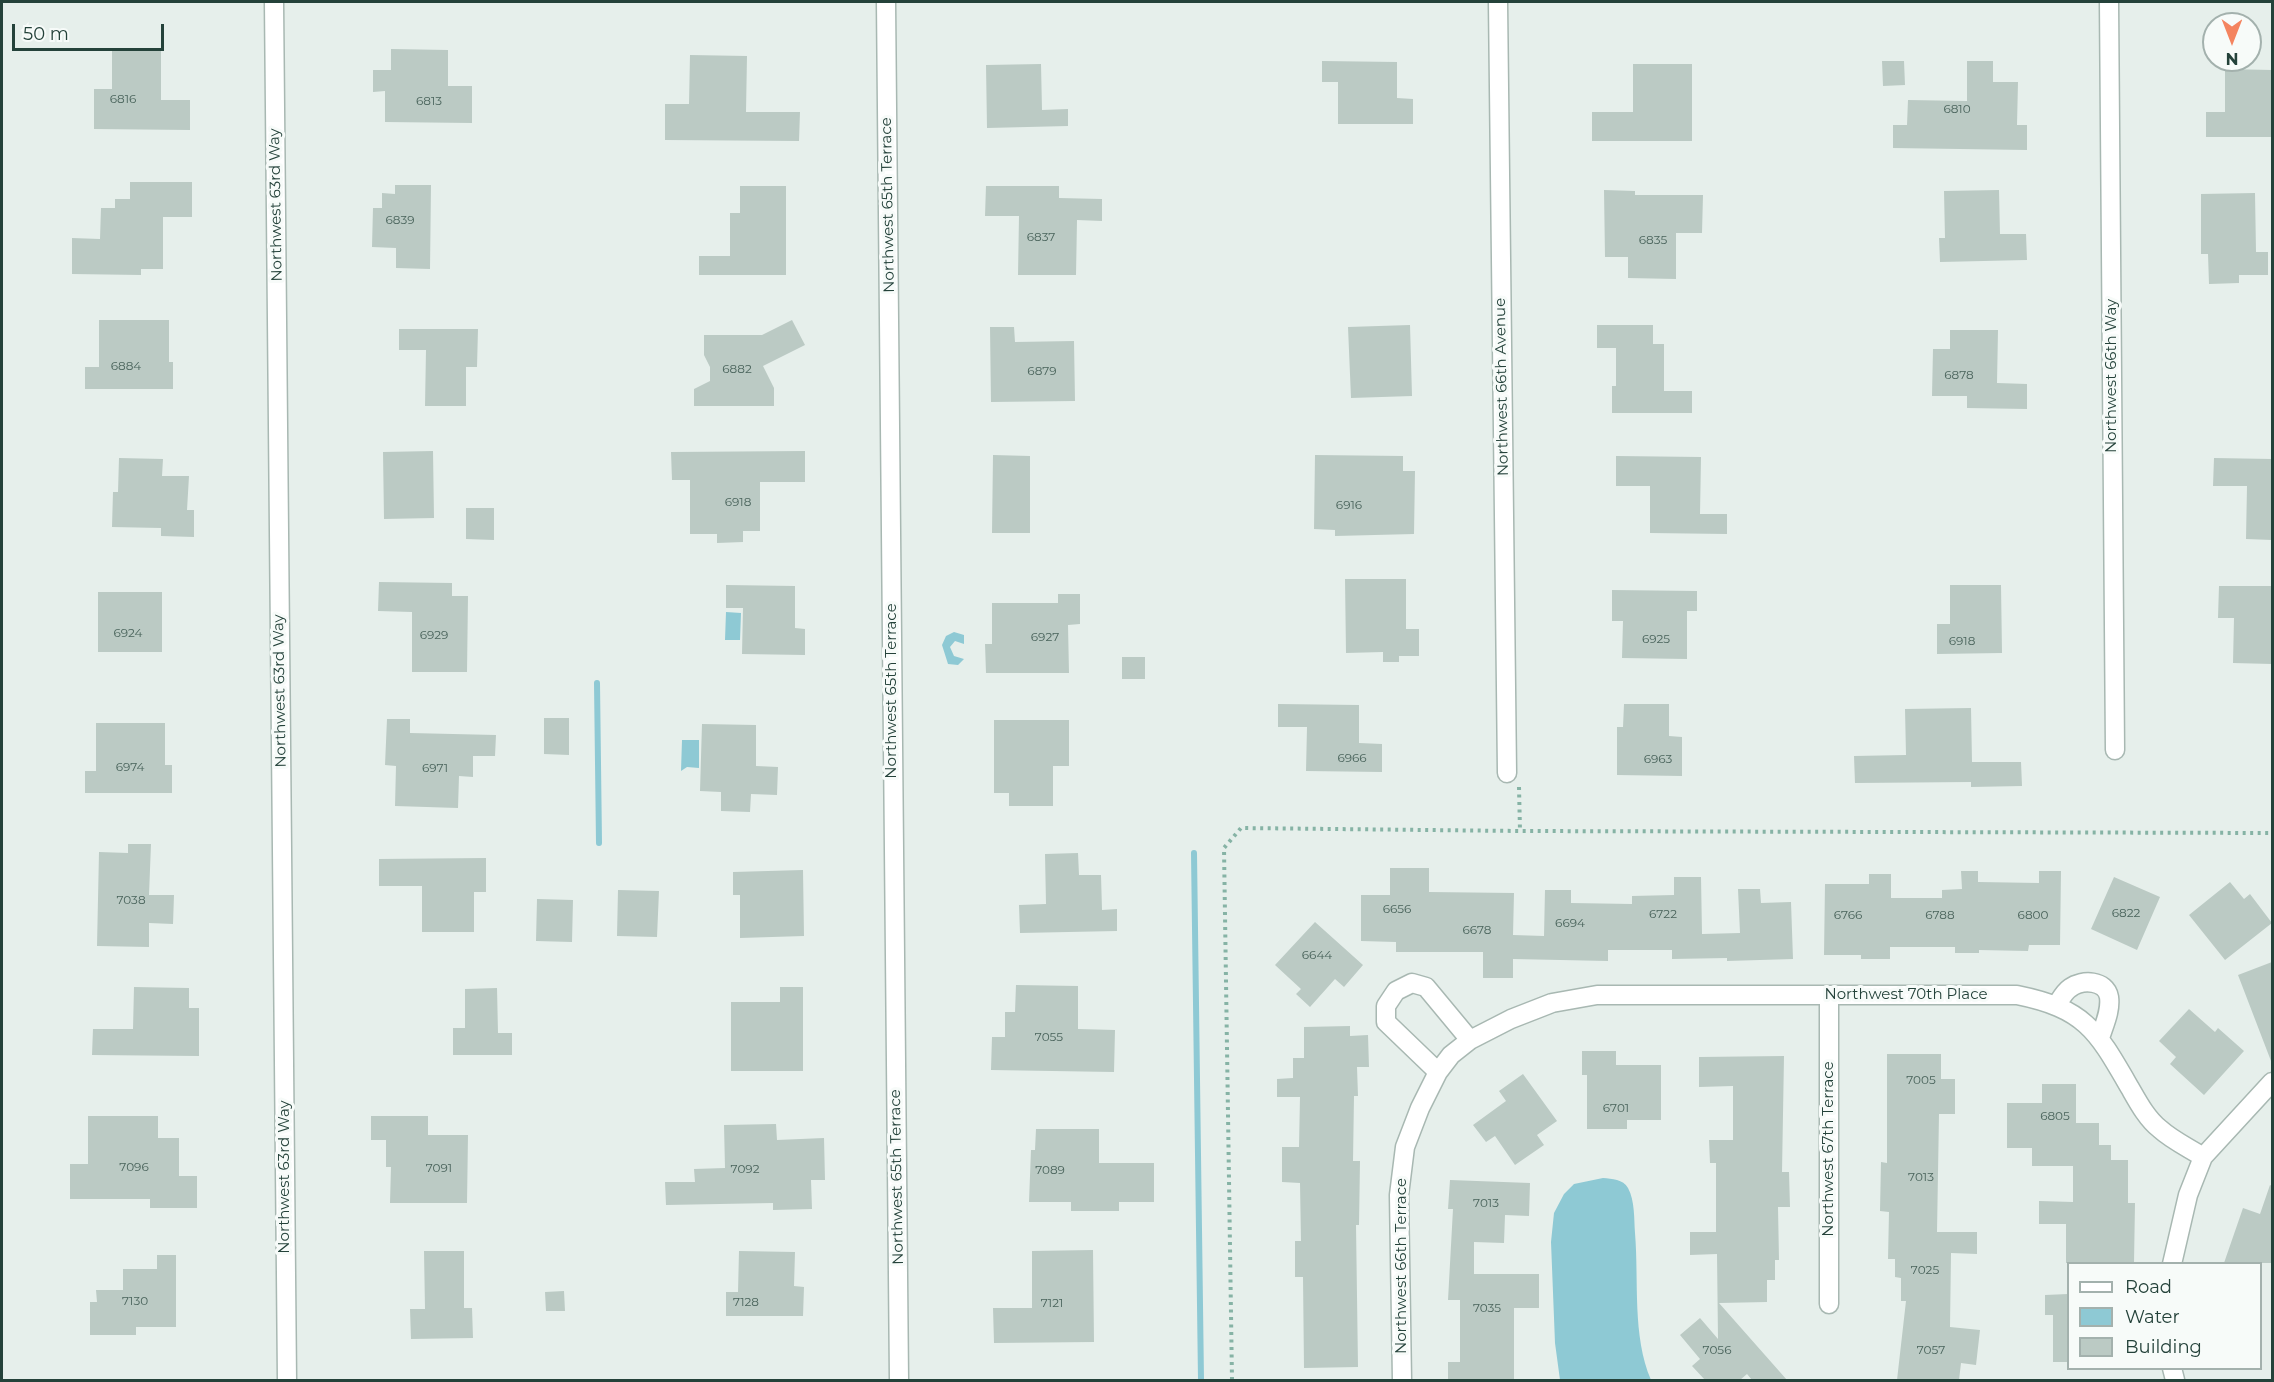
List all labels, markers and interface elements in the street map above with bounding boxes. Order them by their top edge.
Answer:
scale bar [15,12,166,50]
north arrow [2202,12,2262,72]
text: 50 m [23,23,69,45]
text: N [2226,49,2238,68]
house number: 6816 [110,92,136,106]
house number: 6813 [416,94,442,108]
house number: 6810 [1943,102,1971,116]
street label: Northwest 65th Terrace [877,117,899,293]
street label: Northwest 63rd Way [266,128,286,282]
house number: 6839 [385,213,415,227]
house number: 6837 [1027,230,1055,244]
house number: 6835 [1639,233,1667,247]
street label: Northwest 66th Avenue [1491,298,1513,476]
street label: Northwest 66th Way [2103,299,2121,453]
house number: 6884 [111,359,141,373]
house number: 6882 [722,362,752,376]
house number: 6879 [1027,364,1057,378]
house number: 6878 [1944,368,1974,382]
house number: 6918 [725,495,751,509]
house number: 6916 [1336,498,1362,512]
street label: Northwest 65th Terrace [883,603,901,779]
street label: Northwest 63rd Way [270,614,290,768]
house number: 6924 [113,626,143,640]
house number: 6929 [420,628,448,642]
house number: 6927 [1031,630,1059,644]
house number: 6925 [1642,632,1670,646]
house number: 6918 [1949,634,1975,648]
house number: 6966 [1337,751,1367,765]
house number: 6963 [1644,752,1672,766]
house number: 6974 [116,760,144,774]
house number: 6971 [422,761,448,775]
house number: 7038 [116,893,146,907]
house number: 6656 [1383,902,1411,916]
house number: 6822 [2112,906,2140,920]
house number: 6722 [1649,907,1677,921]
house number: 6766 [1834,908,1862,922]
house number: 6788 [1925,908,1955,922]
house number: 6800 [2018,908,2048,922]
house number: 6694 [1555,916,1585,930]
house number: 6678 [1462,923,1492,937]
house number: 6644 [1302,948,1332,962]
street label: Northwest 70th Place [1824,986,1988,1004]
house number: 7055 [1035,1030,1063,1044]
street label: Northwest 67th Terrace [1820,1061,1838,1237]
house number: 7005 [1906,1073,1936,1087]
street label: Northwest 65th Terrace [886,1089,908,1265]
street label: Northwest 63rd Way [276,1100,294,1254]
house number: 6701 [1603,1101,1629,1115]
house number: 6805 [2040,1109,2070,1123]
house number: 7096 [119,1160,149,1174]
house number: 7091 [426,1161,452,1175]
house number: 7092 [731,1162,759,1176]
house number: 7089 [1035,1163,1065,1177]
house number: 7013 [1908,1170,1934,1184]
street label: Northwest 66th Terrace [1393,1178,1411,1354]
house number: 7013 [1473,1196,1499,1210]
legend [2067,1262,2262,1370]
house number: 7025 [1911,1263,1939,1277]
text: Road [2125,1276,2172,1298]
house number: 7130 [122,1294,148,1308]
house number: 7128 [733,1295,759,1309]
house number: 7121 [1041,1296,1063,1310]
house number: 7035 [1473,1301,1501,1315]
text: Water [2125,1306,2180,1328]
text: Building [2125,1336,2202,1358]
house number: 7056 [1703,1343,1731,1357]
house number: 7057 [1917,1343,1945,1357]

